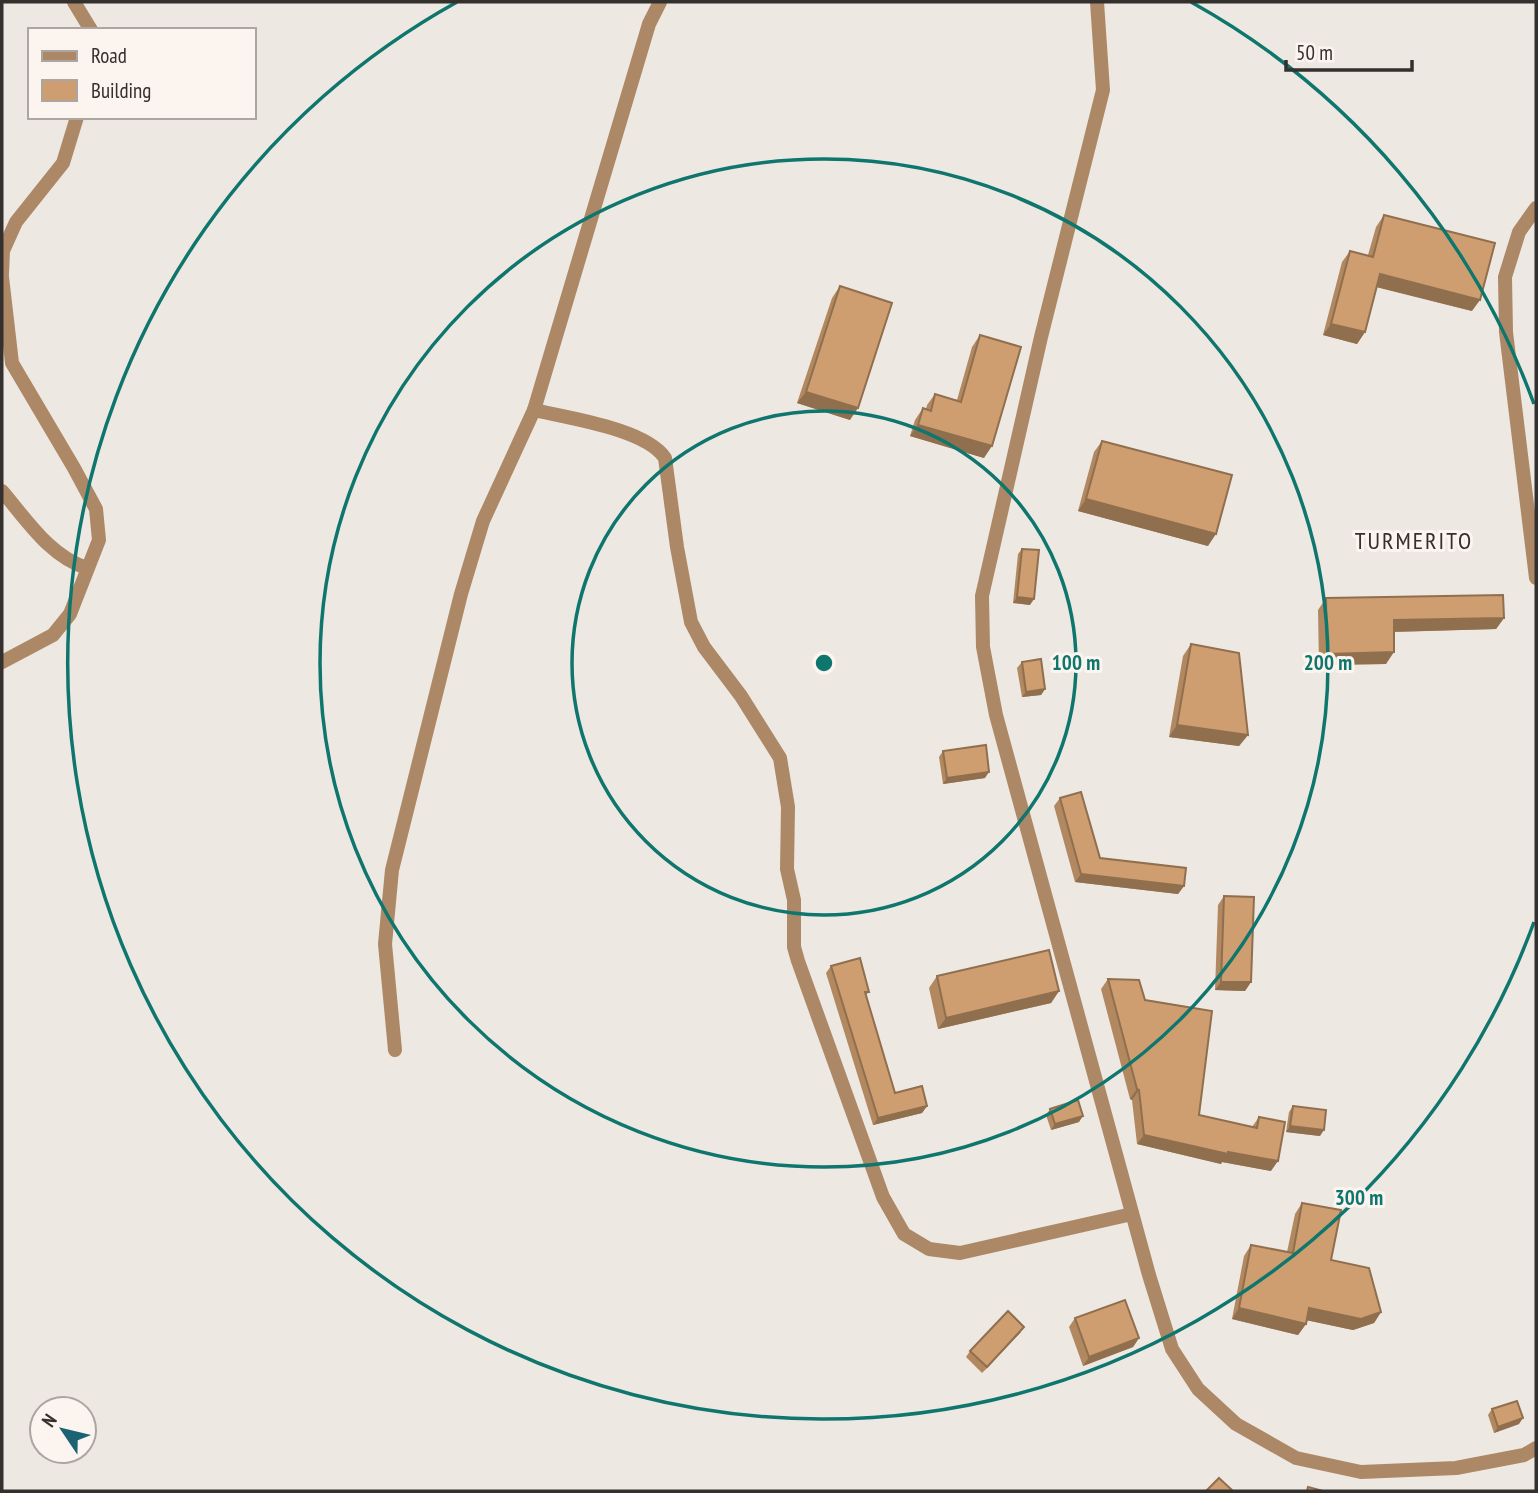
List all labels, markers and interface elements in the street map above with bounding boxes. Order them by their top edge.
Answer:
legend [28,28,256,119]
scale bar [1286,28,1412,72]
text: 50 m [1296,39,1333,66]
text: Road [91,42,127,69]
text: Building [91,77,151,104]
district label: TURMERITO [1355,525,1473,556]
text: 100 m [1052,649,1100,676]
text: 200 m [1304,649,1352,676]
centre of rings [812,651,836,675]
text: 300 m [1335,1184,1383,1211]
north arrow [28,1395,98,1465]
text: N [36,1409,62,1431]

